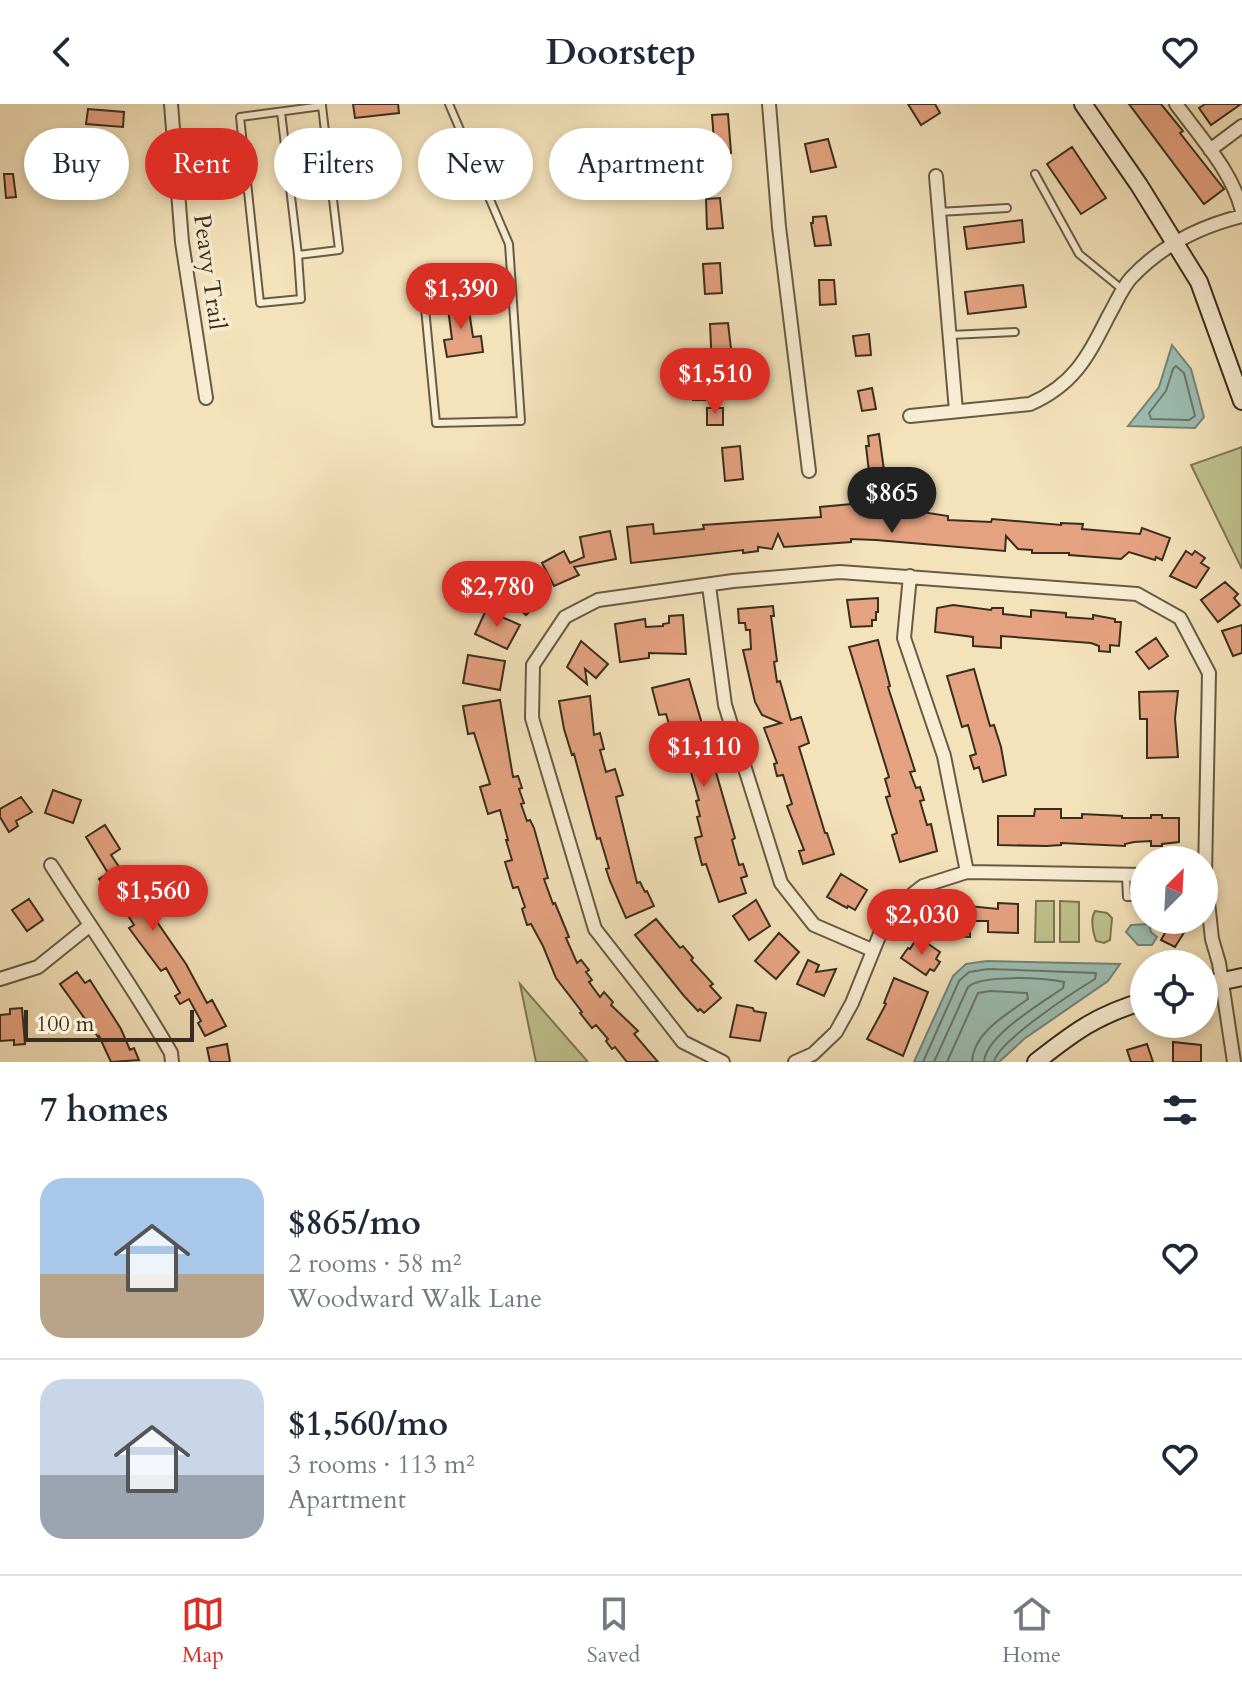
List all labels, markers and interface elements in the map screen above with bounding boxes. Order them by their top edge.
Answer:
text: Doorstep [546,28,696,77]
icon: back [40,30,84,74]
icon: heart [1158,30,1202,74]
chip: Buy [24,128,129,200]
chip: Rent [145,128,258,200]
chip: Filters [274,128,402,200]
chip: New [418,128,533,200]
chip: Apartment [549,128,732,200]
street label: Peavy Trail [185,212,234,332]
pin: $1,390 [396,263,526,331]
text: $1,390 [424,271,498,306]
pin: $1,510 [650,348,780,416]
text: $1,510 [678,356,752,391]
pin: $865 [845,467,939,535]
text: $865 [865,475,919,510]
pin: $2,780 [432,561,562,629]
text: $2,780 [460,569,534,604]
pin: $1,110 [639,721,769,789]
text: $1,110 [667,729,741,764]
north arrow [1130,846,1218,934]
map controls [1130,846,1218,1038]
pin: $1,560 [88,865,218,933]
text: $1,560 [116,873,190,908]
pin: $2,030 [857,889,987,957]
text: $2,030 [885,897,959,932]
button: locate [1130,950,1218,1038]
scale bar [24,1006,194,1042]
text: 100 m [36,1009,94,1039]
text: 7 homes [40,1087,168,1133]
icon: filters [1158,1088,1202,1132]
text: $865/mo [288,1200,421,1246]
icon: home [104,1210,200,1306]
icon: heart [1158,1236,1202,1280]
text: 2 rooms · 58 m² [288,1246,461,1281]
text: Woodward Walk Lane [288,1281,542,1316]
text: $1,560/mo [288,1401,448,1447]
icon: home [104,1411,200,1507]
icon: heart [1158,1437,1202,1481]
text: 3 rooms · 113 m² [288,1447,475,1482]
text: Apartment [288,1482,406,1517]
tab: Map [181,1592,225,1670]
tab: Saved [587,1592,640,1670]
tab: Home [1002,1592,1061,1670]

